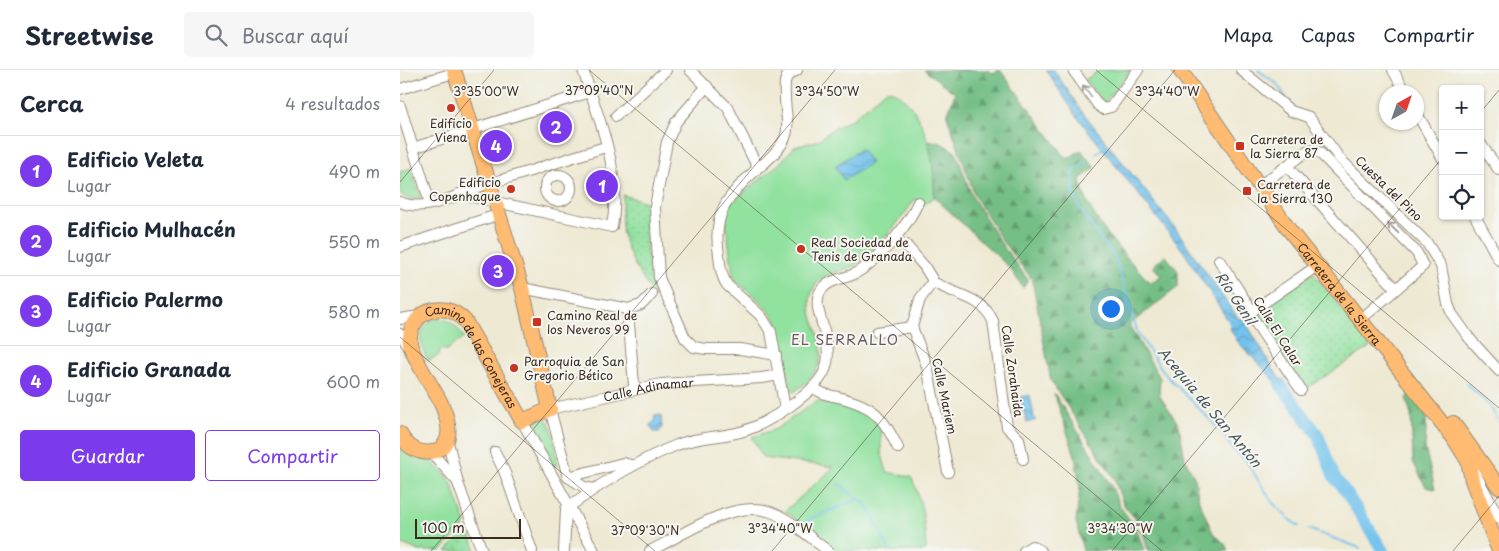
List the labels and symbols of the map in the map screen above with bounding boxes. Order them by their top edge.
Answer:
text: 37°09'40"N [565,81,633,99]
text: 3°35'00"W [453,82,519,100]
text: 3°34'50"W [795,82,860,100]
text: 3°34'40"W [1134,82,1200,100]
one-way arrow [1082,84,1092,98]
north arrow [1379,85,1424,130]
marker: Edificio Viena [445,102,457,114]
pin: 2 [540,108,572,146]
place label: Edificio Viena [430,114,472,146]
pin: 4 [480,127,512,165]
place label: Carretera de la Sierra 87 [1250,130,1324,162]
marker: Carretera de la Sierra 87 [1234,140,1246,152]
street label: Cuesta del Pino [1351,151,1427,225]
pin: 1 [586,167,618,205]
place label: Edificio Copenhague [429,173,501,205]
place label: Carretera de la Sierra 130 [1257,175,1333,207]
marker: Edificio Copenhague [505,183,517,195]
marker: Carretera de la Sierra 130 [1241,185,1253,197]
one-way arrow [1387,222,1400,234]
place label: Real Sociedad de Tenis de Granada [811,233,913,265]
street label: Carretera de la Sierra [1293,238,1386,349]
marker: Real Sociedad de Tenis de Granada [795,243,807,255]
pin: 3 [482,252,514,290]
water label: Río Genil [1211,267,1263,330]
street label: Calle El Calar [1249,292,1307,370]
your location [1098,296,1124,322]
street label: Camino de las Conejeras [421,300,522,412]
place label: Camino Real de los Neveros 99 [547,306,638,338]
marker: Camino Real de los Neveros 99 [531,316,543,328]
street label: Calle Zorahaida [998,324,1028,419]
district label: EL SERRALLO [791,329,899,350]
water label: Acequia de San Antón [1153,342,1267,472]
place label: Parroquia de San Gregorio Bético [524,352,624,384]
street label: Calle Mariem [928,356,962,436]
marker: Parroquia de San Gregorio Bético [508,362,520,374]
street label: Calle Adinamar [601,373,695,406]
scale bar [415,516,521,539]
text: 3°34'40"W [747,519,813,537]
text: 3°34'30"W [1087,519,1153,537]
text: 37°09'30"N [611,521,679,539]

